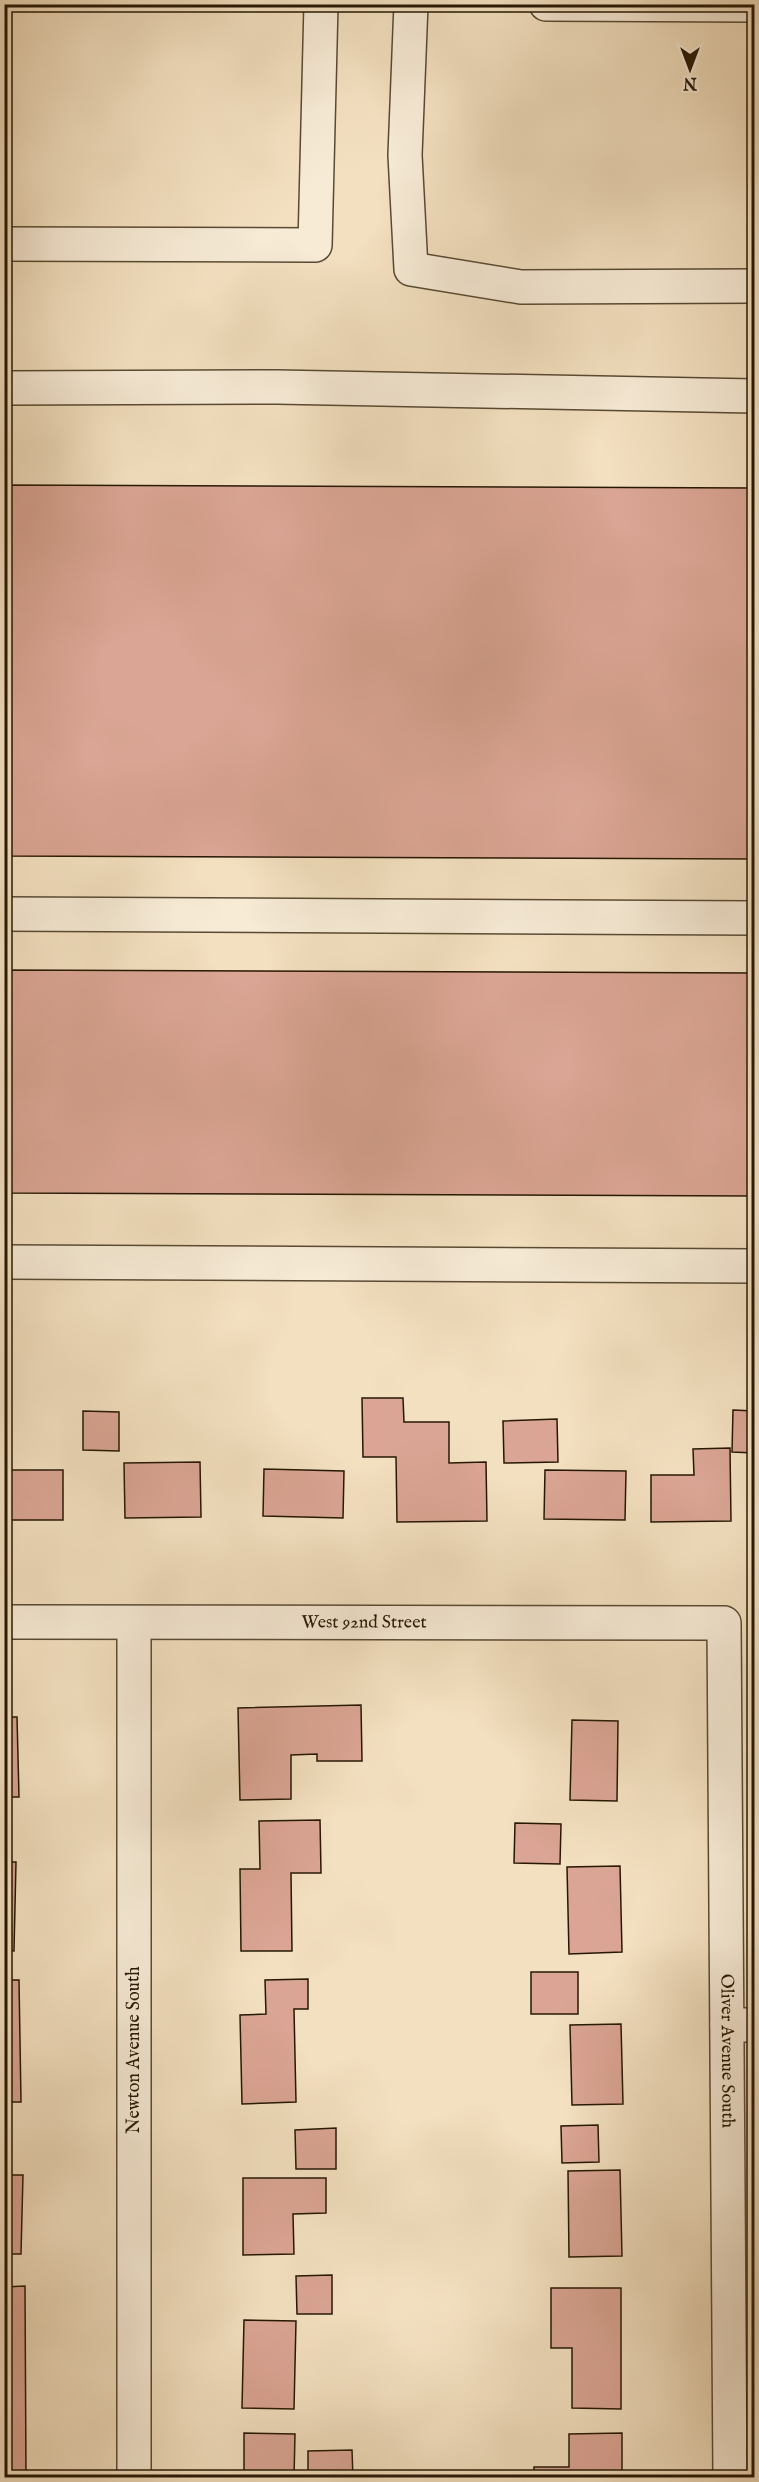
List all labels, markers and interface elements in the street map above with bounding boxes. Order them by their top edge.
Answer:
north arrow [660,39,720,99]
text: N [683,72,698,92]
street label: West 92nd Street [301,1611,427,1634]
street label: Newton Avenue South [123,1966,146,2134]
street label: Oliver Avenue South [715,1974,739,2129]

